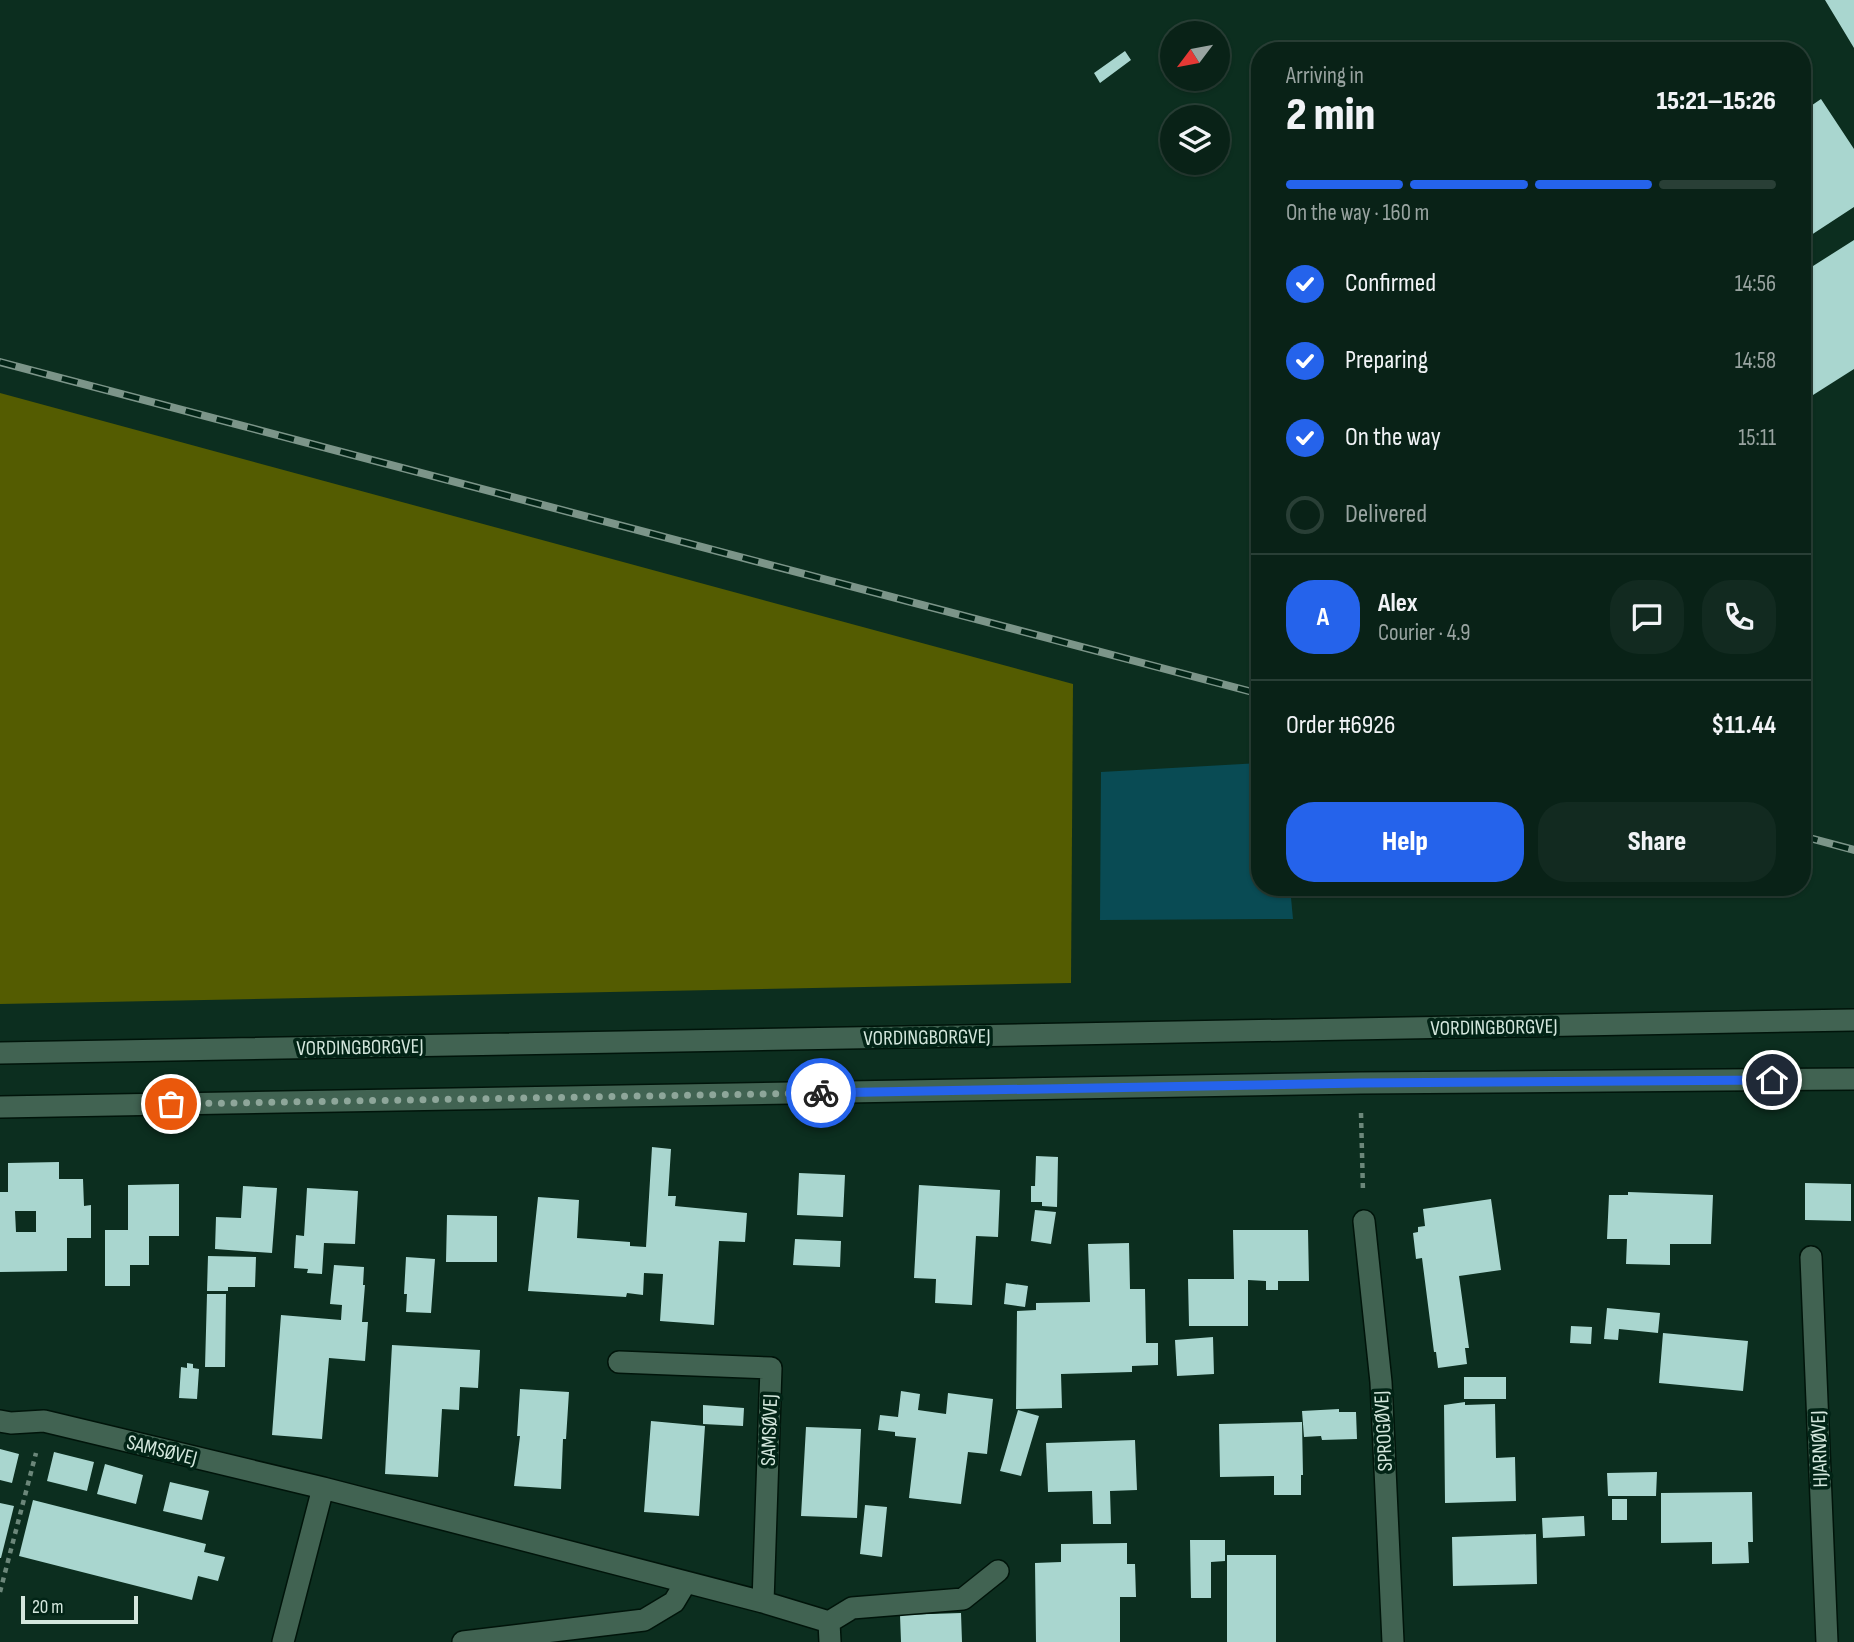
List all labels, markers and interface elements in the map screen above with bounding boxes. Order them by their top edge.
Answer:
north arrow [1160,21,1230,91]
map controls [1160,21,1230,175]
text: Arriving in [1286,62,1364,90]
text: 15:21–15:26 [1656,86,1776,117]
text: 2 min [1286,88,1375,143]
button: layers [1160,105,1230,175]
text: On the way · 160 m [1286,199,1429,227]
icon: check [1286,265,1324,303]
text: Confirmed [1345,268,1436,299]
text: 14:56 [1735,270,1776,298]
icon: check [1286,342,1324,380]
text: Preparing [1345,345,1428,376]
text: 14:58 [1735,347,1776,375]
icon: check [1286,419,1324,457]
text: On the way [1345,422,1441,453]
text: 15:11 [1738,424,1776,452]
text: Delivered [1345,499,1427,530]
button: chat [1610,580,1684,654]
button: phone [1702,580,1776,654]
text: Alex [1378,588,1418,619]
text: A [1317,602,1329,633]
text: Courier · 4.9 [1378,619,1470,647]
text: Order #6926 [1286,710,1395,741]
text: $11.44 [1711,710,1776,741]
button: Help [1286,802,1524,882]
button: Share [1538,802,1776,882]
street label: VORDINGBORGVEJ [1430,1014,1558,1041]
street label: VORDINGBORGVEJ [863,1024,991,1051]
street label: VORDINGBORGVEJ [296,1034,424,1061]
pin [1742,1050,1802,1110]
courier [786,1058,856,1128]
icon: home [1753,1061,1791,1099]
pin [141,1074,201,1134]
icon: bike [802,1074,840,1112]
icon: bag [152,1085,190,1123]
street label: SPROGØVEJ [1369,1390,1398,1472]
street label: SAMSØVEJ [756,1394,783,1466]
street label: HJARNØVEJ [1806,1410,1833,1488]
street label: SAMSØVEJ [124,1430,200,1471]
scale bar [21,1593,138,1625]
text: 20 m [32,1596,64,1619]

